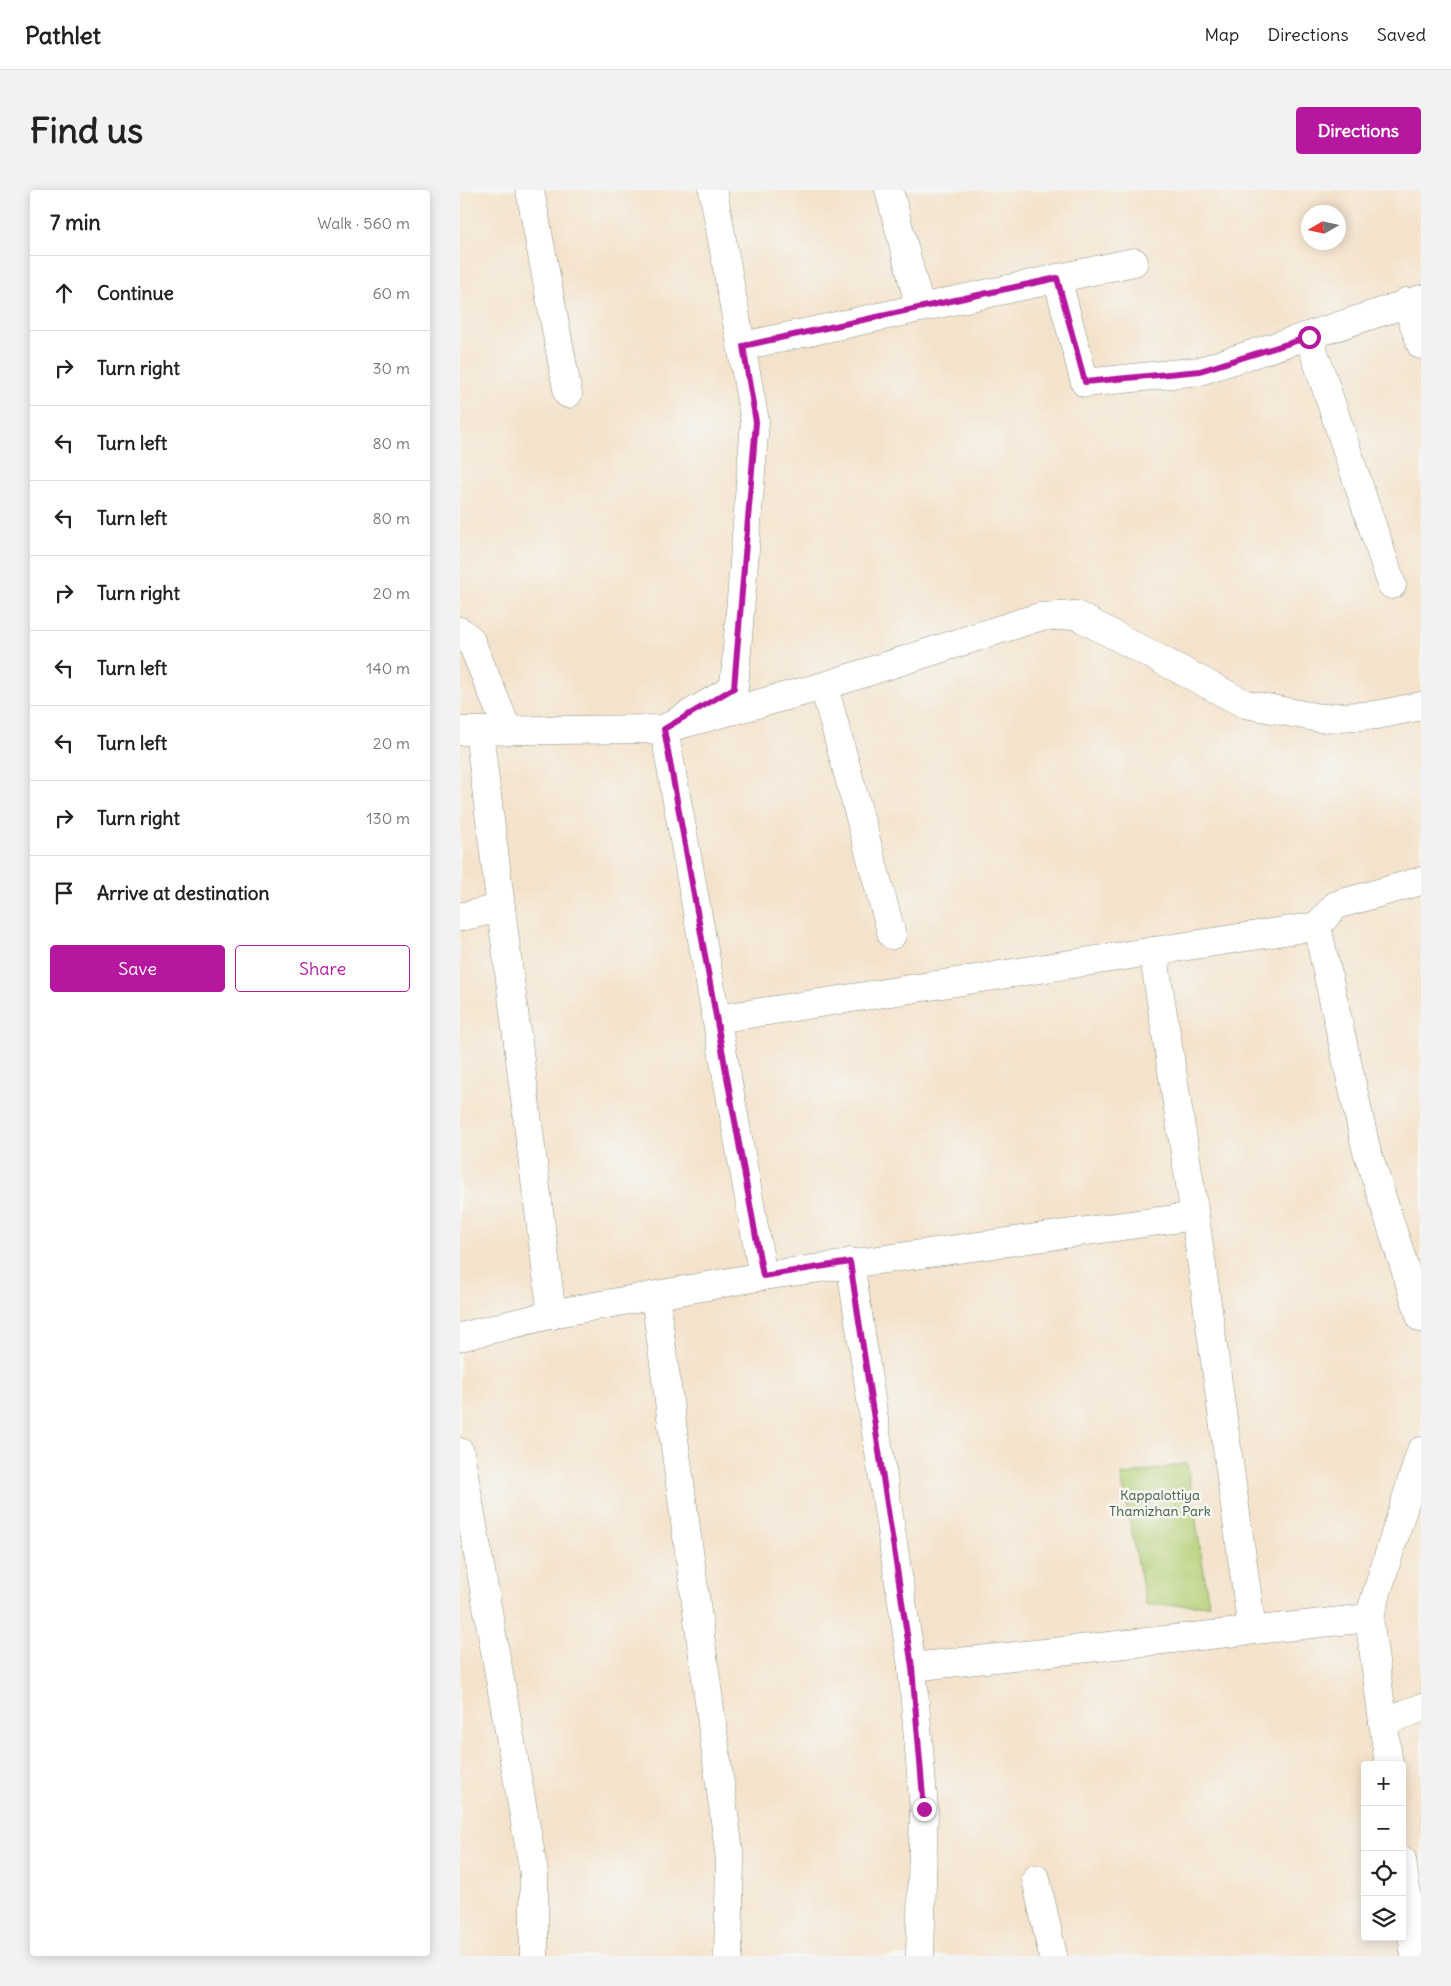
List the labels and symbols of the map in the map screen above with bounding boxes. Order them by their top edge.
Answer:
north arrow [1301,205,1346,250]
route start [1298,326,1321,349]
park label: Kappalottiya Thamizhan Park [1109,1486,1211,1520]
route end [913,1798,936,1821]

